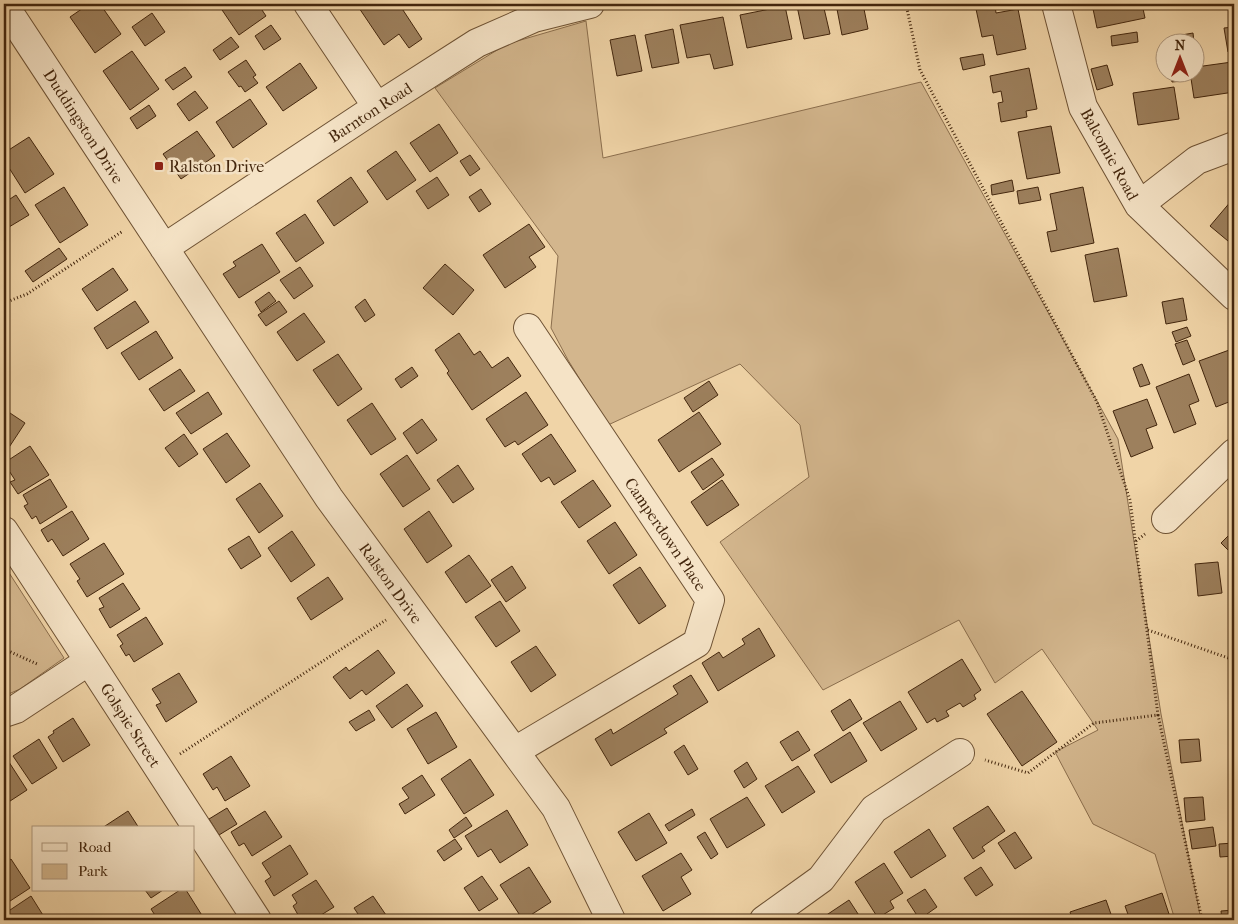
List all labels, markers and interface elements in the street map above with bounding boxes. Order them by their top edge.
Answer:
north arrow [1156,32,1206,82]
text: N [1175,37,1186,54]
street label: Duddingston Drive [39,65,128,187]
street label: Barnton Road [325,78,416,146]
street label: Balcomie Road [1077,105,1143,204]
place label: Ralston Drive [169,157,264,176]
marker: Ralston Drive [153,160,165,172]
street label: Camperdown Place [621,474,710,594]
street label: Ralston Drive [355,539,426,627]
street label: Golspie Street [96,680,165,771]
legend [32,826,195,892]
text: Road [78,838,112,856]
text: Park [78,862,108,880]

